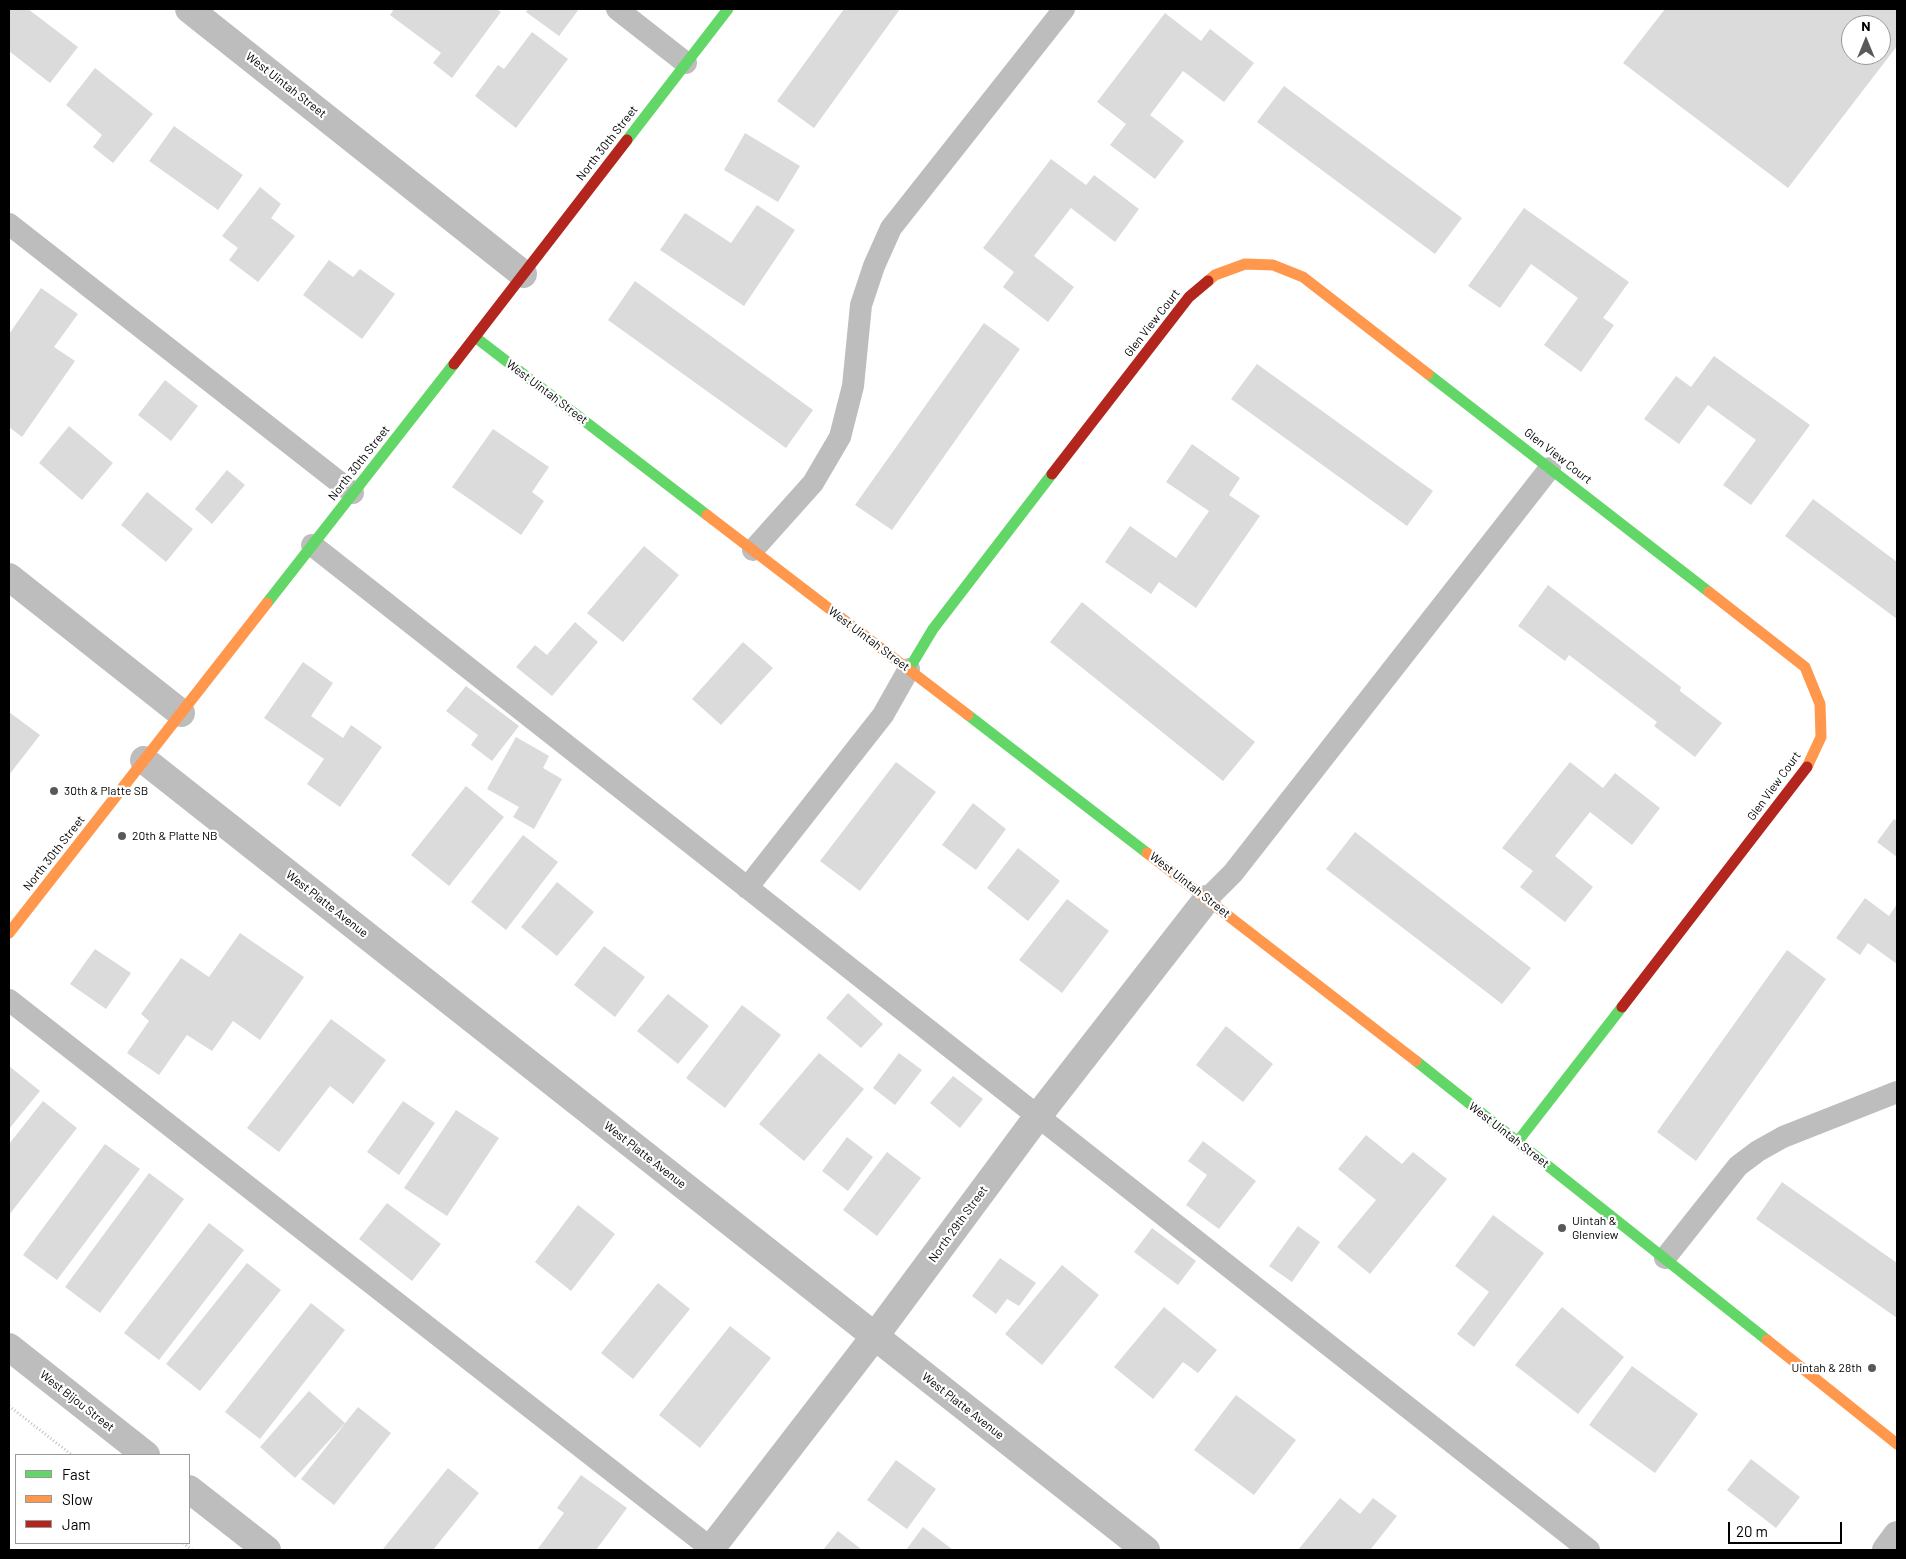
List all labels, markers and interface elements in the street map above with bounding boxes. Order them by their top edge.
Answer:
north arrow [1841,15,1891,65]
text: N [1861,17,1871,34]
street label: West Uintah Street [243,49,329,121]
street label: North 30th Street [573,103,641,183]
street label: Glen View Court [1121,286,1183,360]
street label: West Uintah Street [503,357,591,427]
street label: North 30th Street [325,423,393,503]
street label: Glen View Court [1521,425,1595,487]
street label: West Uintah Street [825,604,913,674]
street label: Glen View Court [1744,749,1804,823]
place label: 30th & Platte SB [64,784,148,798]
marker: 30th & Platte SB [48,785,60,797]
street label: North 30th Street [20,813,88,893]
place label: 20th & Platte NB [132,829,218,843]
marker: 20th & Platte NB [116,830,128,842]
street label: West Uintah Street [1147,849,1233,921]
street label: West Platte Avenue [283,867,371,941]
street label: West Uintah Street [1466,1099,1552,1171]
street label: West Platte Avenue [601,1118,689,1192]
street label: North 29th Street [925,1183,991,1265]
place label: Uintah & Glenview [1572,1214,1619,1242]
marker: Uintah & Glenview [1556,1222,1568,1234]
place label: Uintah & 28th [1792,1361,1862,1375]
marker: Uintah & 28th [1866,1362,1878,1374]
street label: West Bijou Street [37,1367,117,1435]
street label: West Platte Avenue [919,1369,1007,1443]
legend [15,1454,190,1544]
text: Fast [62,1465,90,1483]
text: Slow [62,1490,93,1508]
scale bar [1731,1512,1845,1544]
text: Jam [62,1515,91,1533]
text: 20 m [1736,1522,1768,1540]

